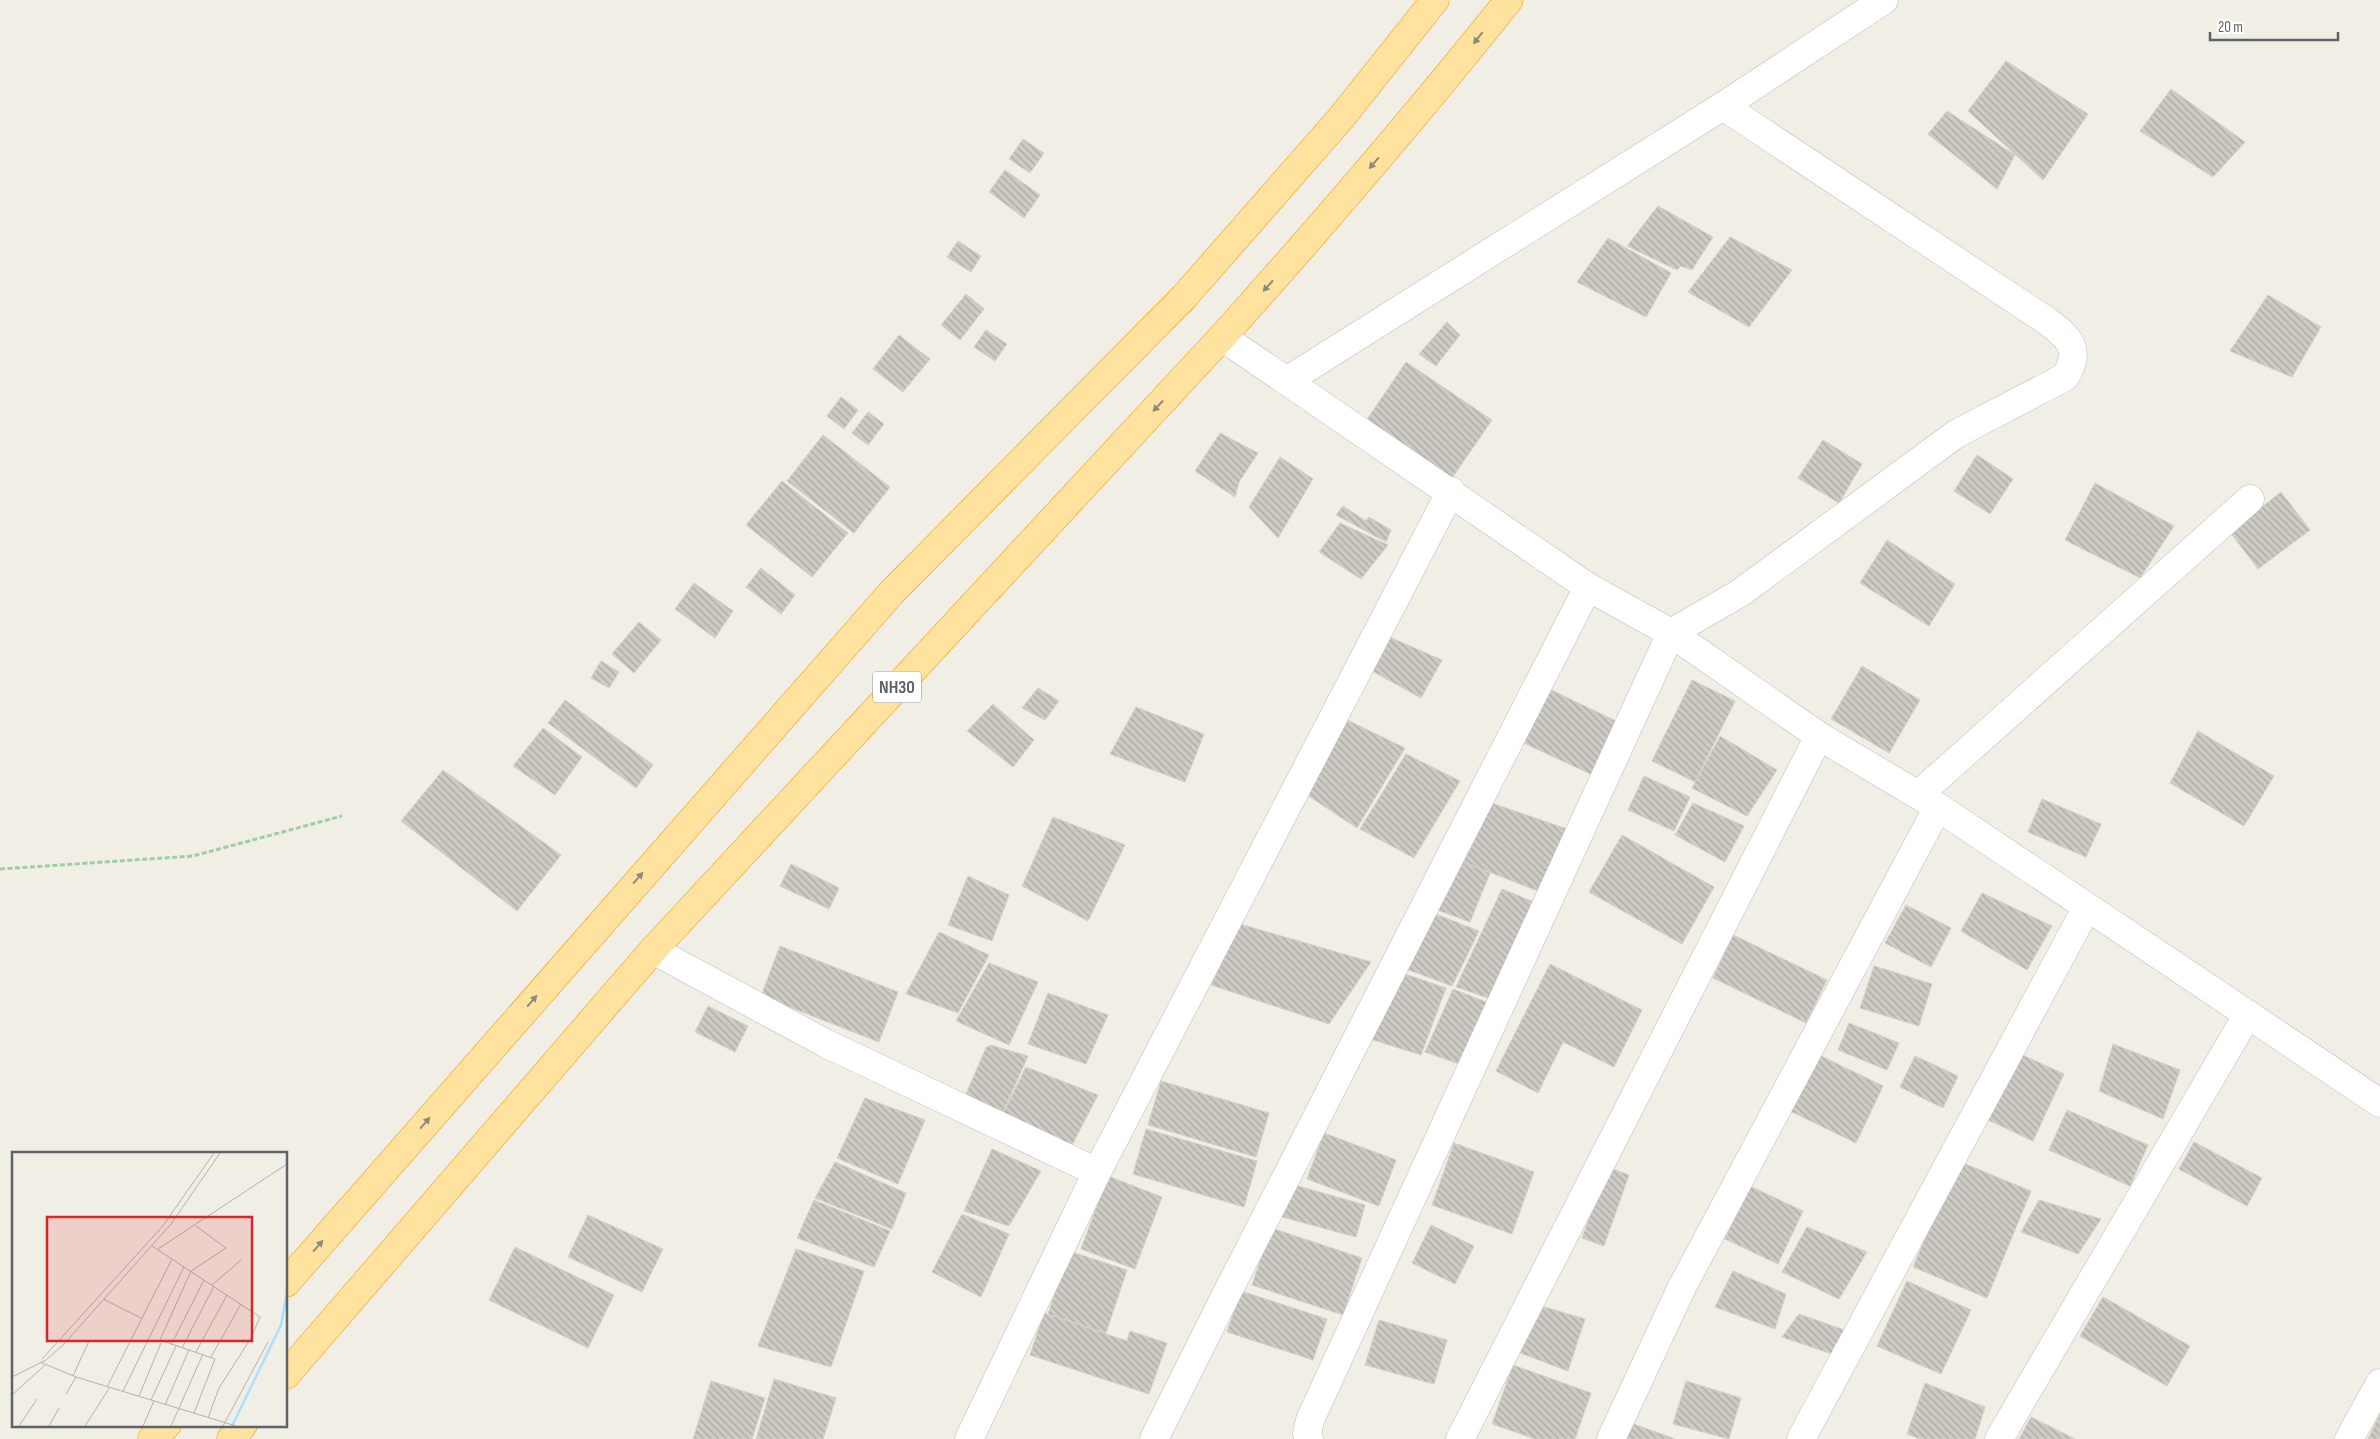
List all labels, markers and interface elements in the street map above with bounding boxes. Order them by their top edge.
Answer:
scale bar [2210,10,2338,42]
text: 20 m [2218,18,2243,37]
one-way arrow [1473,31,1484,44]
one-way arrow [1369,157,1380,169]
one-way arrow [1262,279,1274,291]
one-way arrow [1152,399,1164,411]
road number: NH30 [873,672,921,702]
one-way arrow [633,872,644,885]
one-way arrow [526,994,537,1007]
one-way arrow [419,1118,431,1130]
inset map [12,1152,288,1426]
one-way arrow [313,1239,324,1252]

